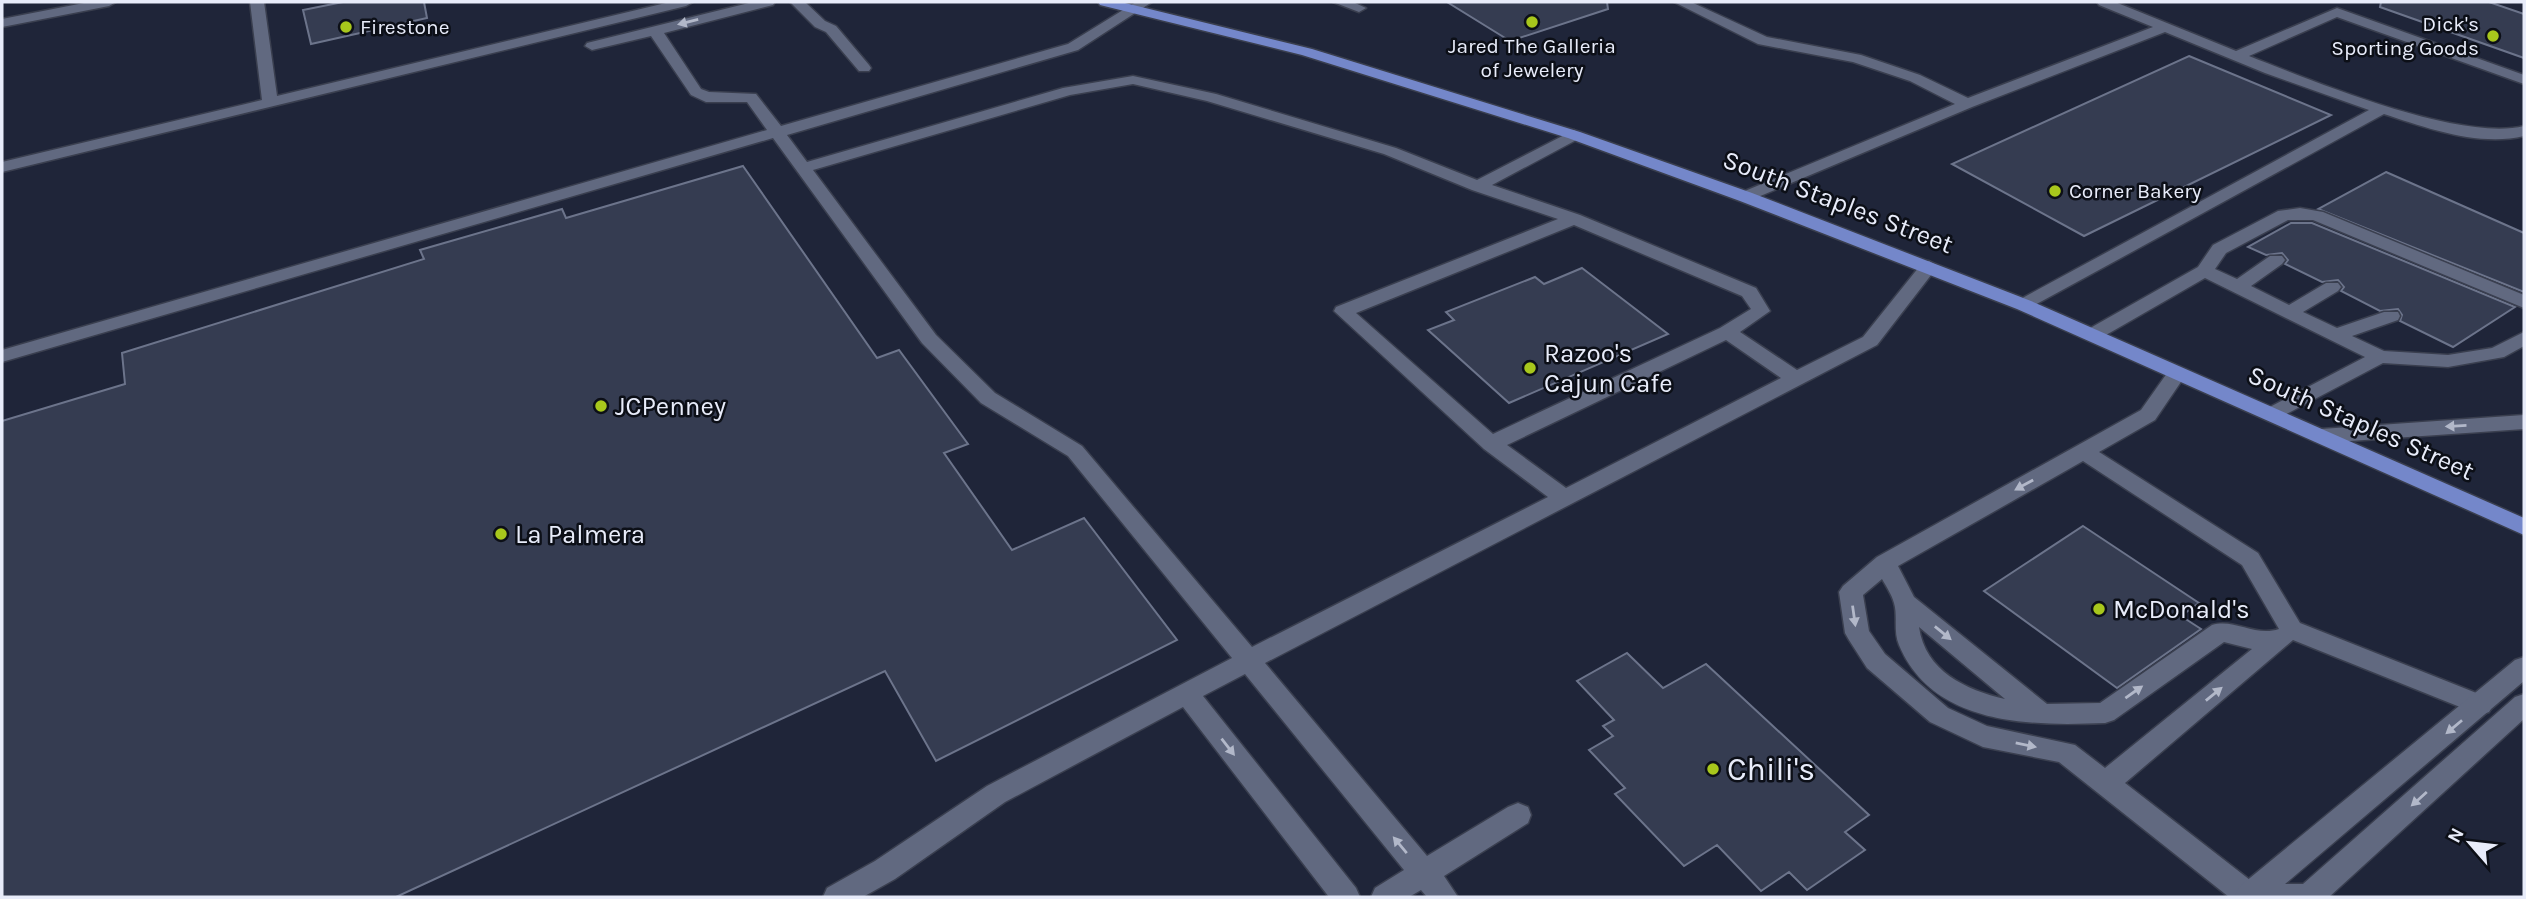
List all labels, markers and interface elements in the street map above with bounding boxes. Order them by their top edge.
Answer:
place label: Dick's Sporting Goods [2331,12,2479,60]
marker: Jared The Galleria of Jewelery [1524,14,1540,30]
place label: Firestone [360,15,450,39]
one-way arrow [677,17,699,28]
marker: Firestone [338,19,354,35]
marker: Dick's Sporting Goods [2485,28,2501,44]
place label: Jared The Galleria of Jewelery [1448,34,1616,82]
street label: South Staples Street [1718,144,1958,260]
place label: Corner Bakery [2069,179,2202,203]
marker: Corner Bakery [2047,183,2063,199]
place label: Razoo's Cajun Cafe [1544,338,1673,399]
street label: South Staples Street [2243,359,2479,487]
marker: Razoo's Cajun Cafe [1522,360,1538,376]
place label: JCPenney [615,391,726,422]
marker: JCPenney [593,398,609,414]
one-way arrow [2445,420,2467,431]
one-way arrow [2014,479,2034,491]
place label: La Palmera [515,519,645,550]
marker: La Palmera [493,526,509,542]
place label: McDonald's [2113,594,2250,625]
marker: McDonald's [2091,601,2107,617]
one-way arrow [1849,605,1860,627]
one-way arrow [1934,625,1951,640]
one-way arrow [2125,685,2143,699]
one-way arrow [2205,686,2223,701]
one-way arrow [2445,719,2462,734]
one-way arrow [1221,738,1235,756]
one-way arrow [2015,739,2037,750]
place label: Chili's [1727,751,1815,788]
marker: Chili's [1705,761,1721,777]
one-way arrow [2411,790,2428,806]
north arrow [2435,808,2505,878]
text: N [2443,824,2469,847]
one-way arrow [1392,836,1408,854]

